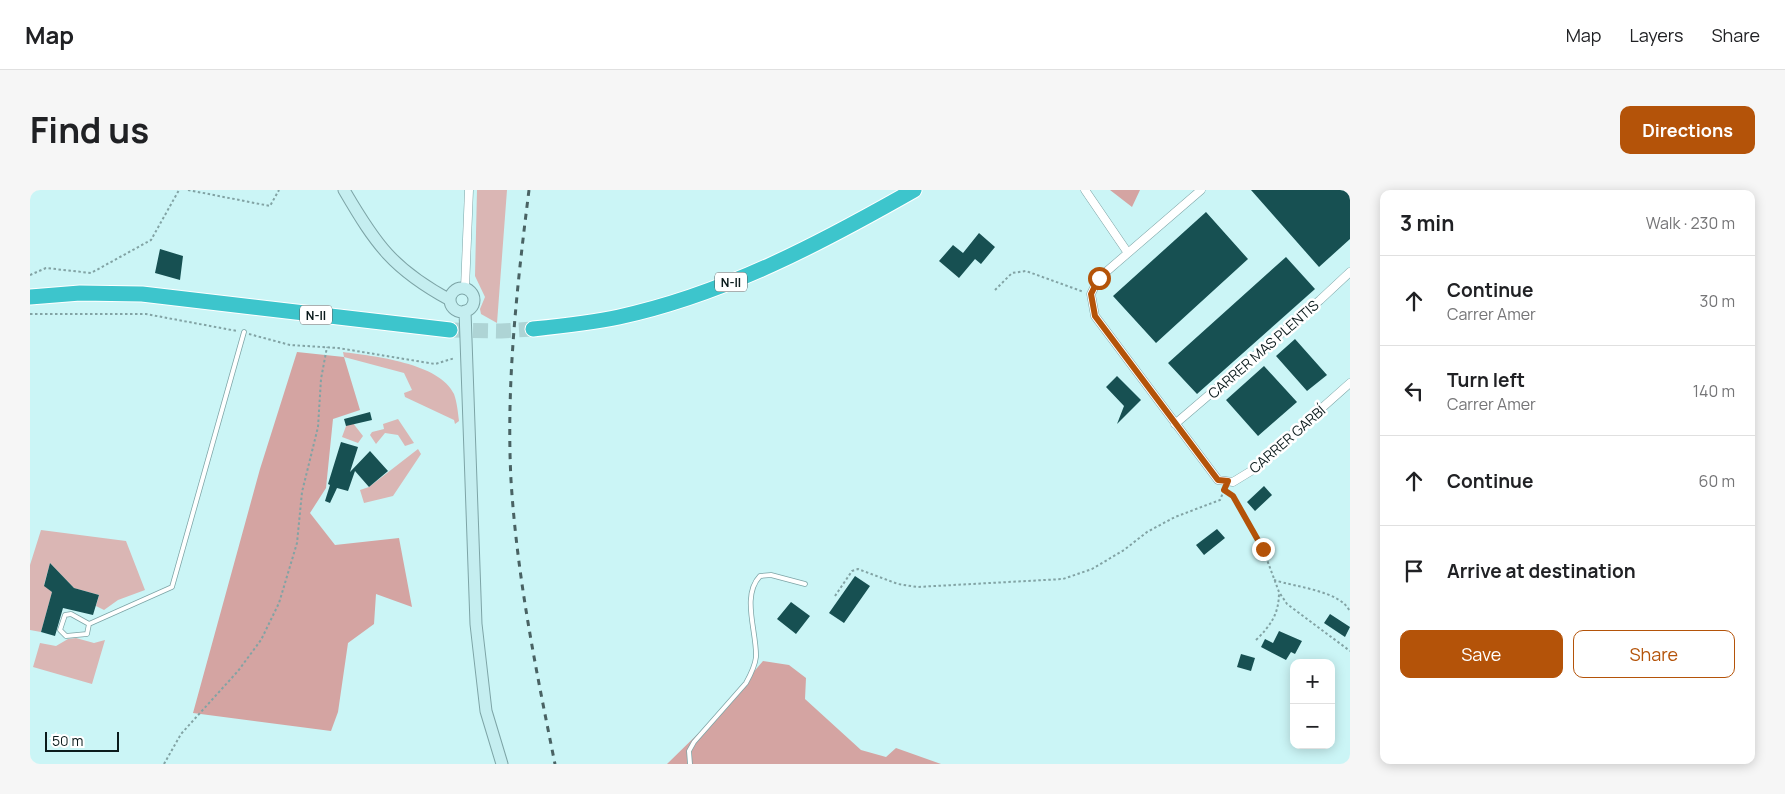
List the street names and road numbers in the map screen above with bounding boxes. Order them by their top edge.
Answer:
road number: N-II [715,272,747,291]
street label: CARRER MAS PLENTIS [1204,295,1323,402]
road number: N-II [300,306,332,324]
street label: CARRER GARBÍ [1245,401,1329,477]

